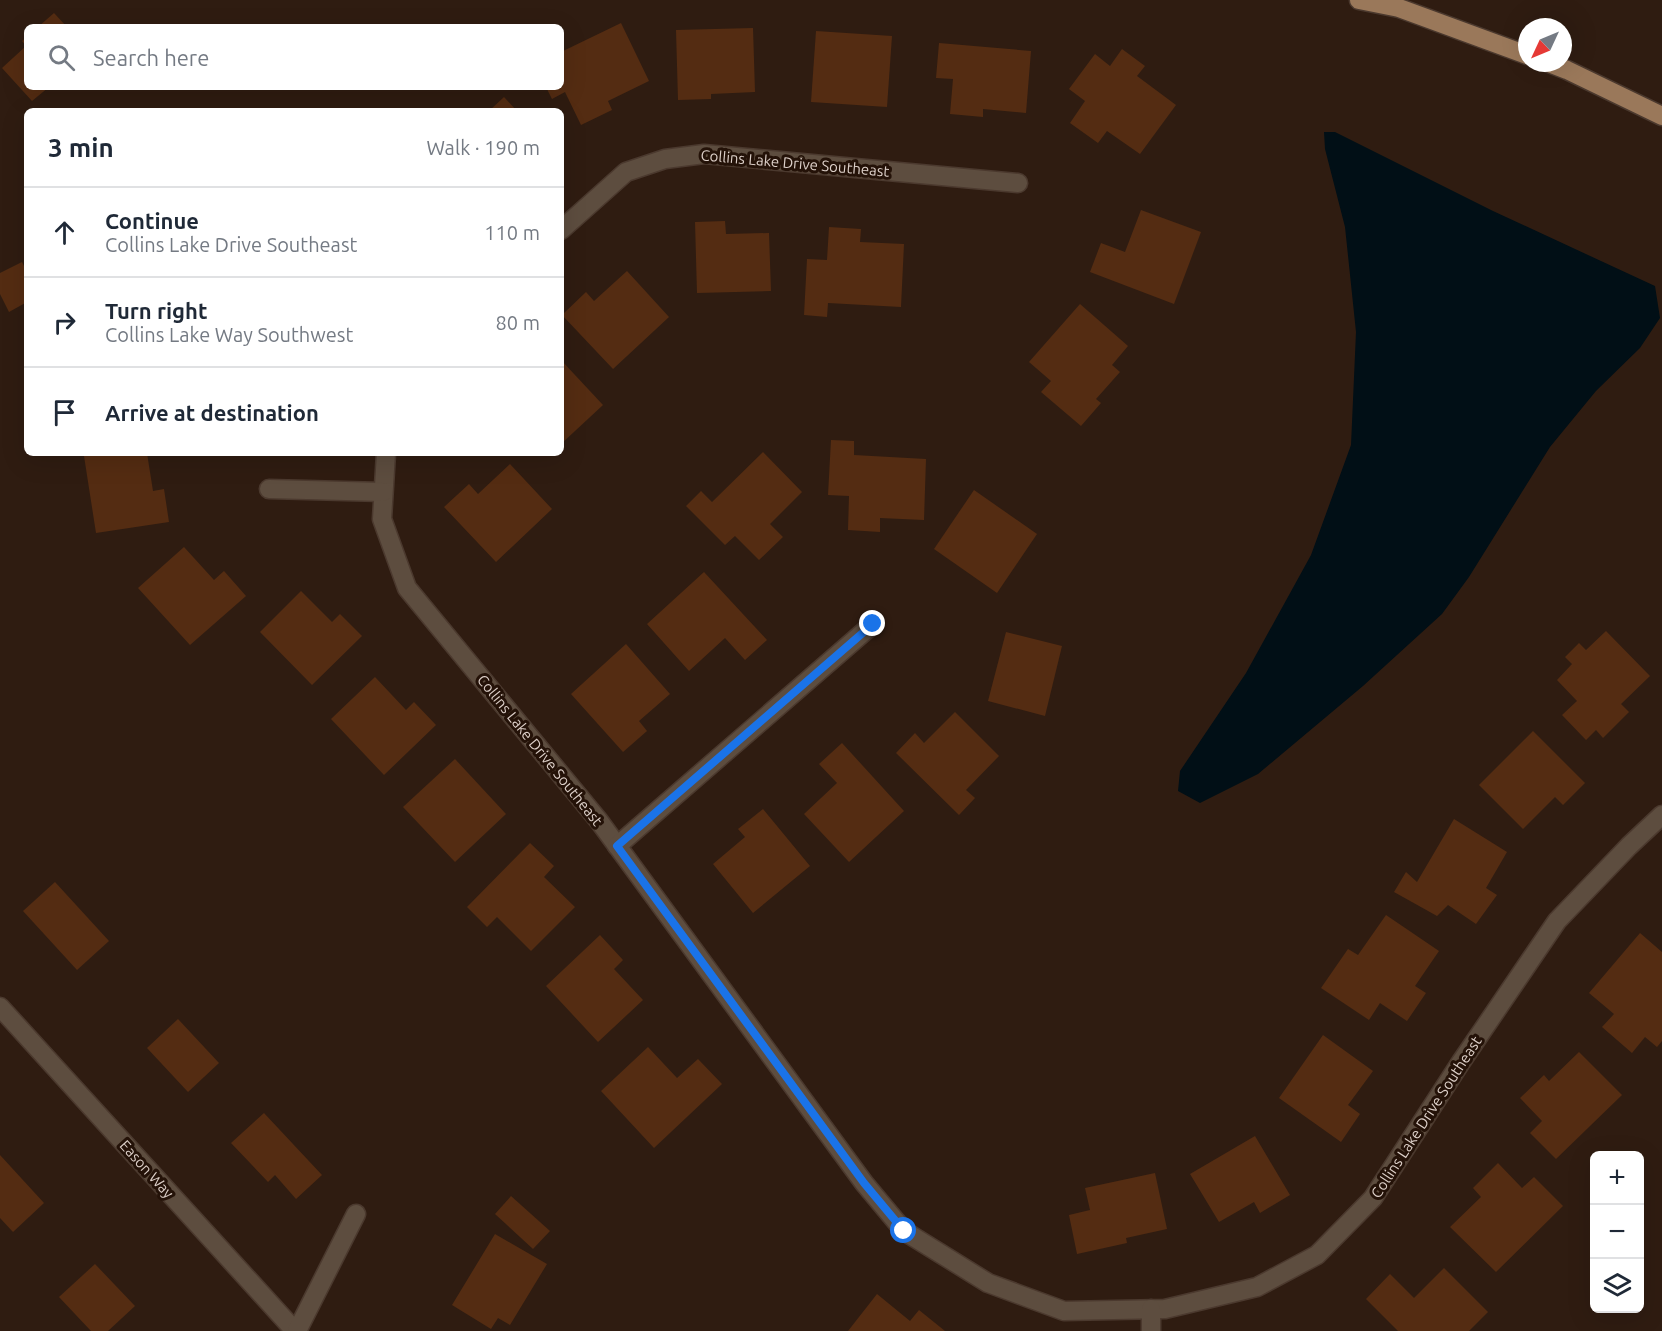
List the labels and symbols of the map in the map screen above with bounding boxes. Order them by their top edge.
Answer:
north arrow [1518,18,1572,72]
street label: Collins Lake Drive Southeast [700,146,890,180]
route end [859,610,885,636]
street label: Collins Lake Drive Southeast [474,671,606,829]
street label: Collins Lake Drive Southeast [1367,1033,1485,1201]
street label: Eason Way [117,1137,177,1201]
route start [890,1217,916,1243]

